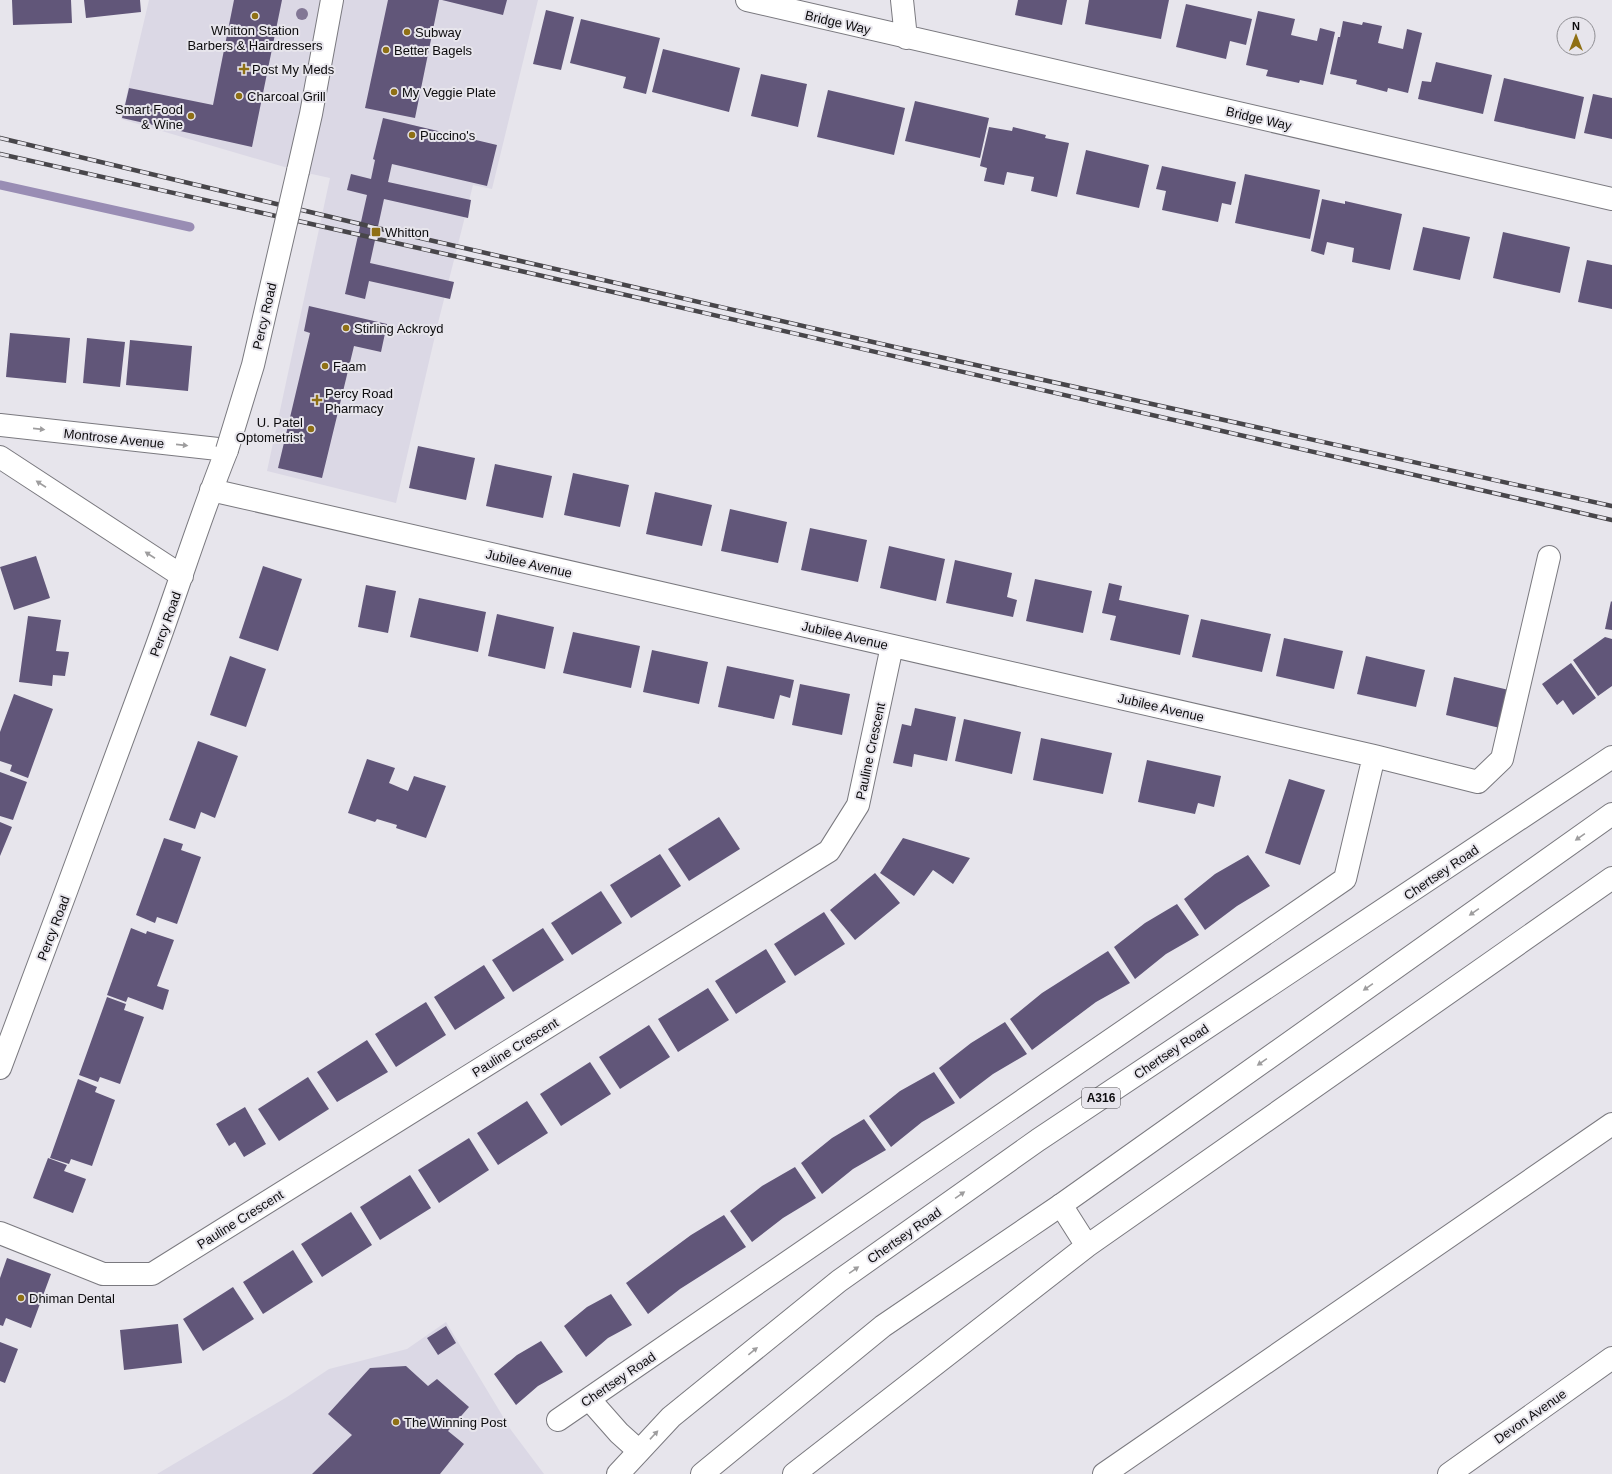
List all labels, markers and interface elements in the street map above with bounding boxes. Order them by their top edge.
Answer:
street label: Bridge Way [804,8,873,37]
marker: Whitton Station Barbers & Hairdressers [250,11,260,21]
north arrow [1556,16,1596,56]
text: N [1572,20,1580,32]
place label: Whitton Station Barbers & Hairdressers [187,23,323,53]
place label: Subway [415,25,462,40]
marker: Subway [402,27,412,37]
place label: Better Bagels [394,43,473,58]
marker: Better Bagels [381,45,391,55]
place label: Post My Meds [252,62,335,77]
marker: Post My Meds [239,64,249,74]
place label: My Veggie Plate [402,85,496,100]
marker: My Veggie Plate [389,87,399,97]
place label: Charcoal Grill [247,89,326,104]
marker: Charcoal Grill [234,91,244,101]
place label: Smart Food & Wine [115,102,183,132]
street label: Bridge Way [1225,104,1294,133]
marker: Smart Food & Wine [186,111,196,121]
place label: Puccino's [420,128,476,143]
marker: Puccino's [407,130,417,140]
place label: Whitton [385,225,429,240]
marker: Whitton [370,226,382,238]
street label: Percy Road [250,281,279,351]
place label: Stirling Ackroyd [354,321,444,336]
marker: Stirling Ackroyd [341,323,351,333]
place label: Faam [333,359,366,374]
marker: Faam [320,361,330,371]
place label: Percy Road Pharmacy [325,386,393,416]
marker: Percy Road Pharmacy [312,395,322,405]
place label: U. Patel Optometrist [236,415,303,445]
marker: U. Patel Optometrist [306,424,316,434]
one-way arrow [33,426,45,433]
street label: Montrose Avenue [63,426,165,451]
one-way arrow [176,442,188,448]
one-way arrow [35,480,47,487]
street label: Jubilee Avenue [484,546,573,581]
one-way arrow [144,551,156,558]
street label: Percy Road [147,590,184,659]
street label: Jubilee Avenue [800,618,889,653]
street label: Jubilee Avenue [1116,690,1205,725]
street label: Pauline Crescent [853,701,888,801]
one-way arrow [1575,833,1586,841]
street label: Chertsey Road [1401,842,1481,903]
street label: Percy Road [34,894,73,963]
one-way arrow [1469,908,1479,916]
one-way arrow [1363,983,1373,991]
street label: Pauline Crescent [469,1015,562,1080]
street label: Chertsey Road [1131,1021,1211,1082]
one-way arrow [1257,1058,1267,1066]
road number: A316 [1082,1088,1120,1108]
street label: Pauline Crescent [194,1187,287,1252]
one-way arrow [955,1191,966,1199]
street label: Chertsey Road [864,1204,944,1266]
one-way arrow [849,1266,860,1274]
place label: Dhiman Dental [29,1291,115,1306]
marker: Dhiman Dental [16,1293,26,1303]
one-way arrow [747,1347,758,1355]
street label: Chertsey Road [578,1349,658,1410]
street label: Devon Avenue [1491,1386,1569,1447]
place label: The Winning Post [404,1415,507,1430]
marker: The Winning Post [391,1417,401,1427]
one-way arrow [649,1430,659,1440]

